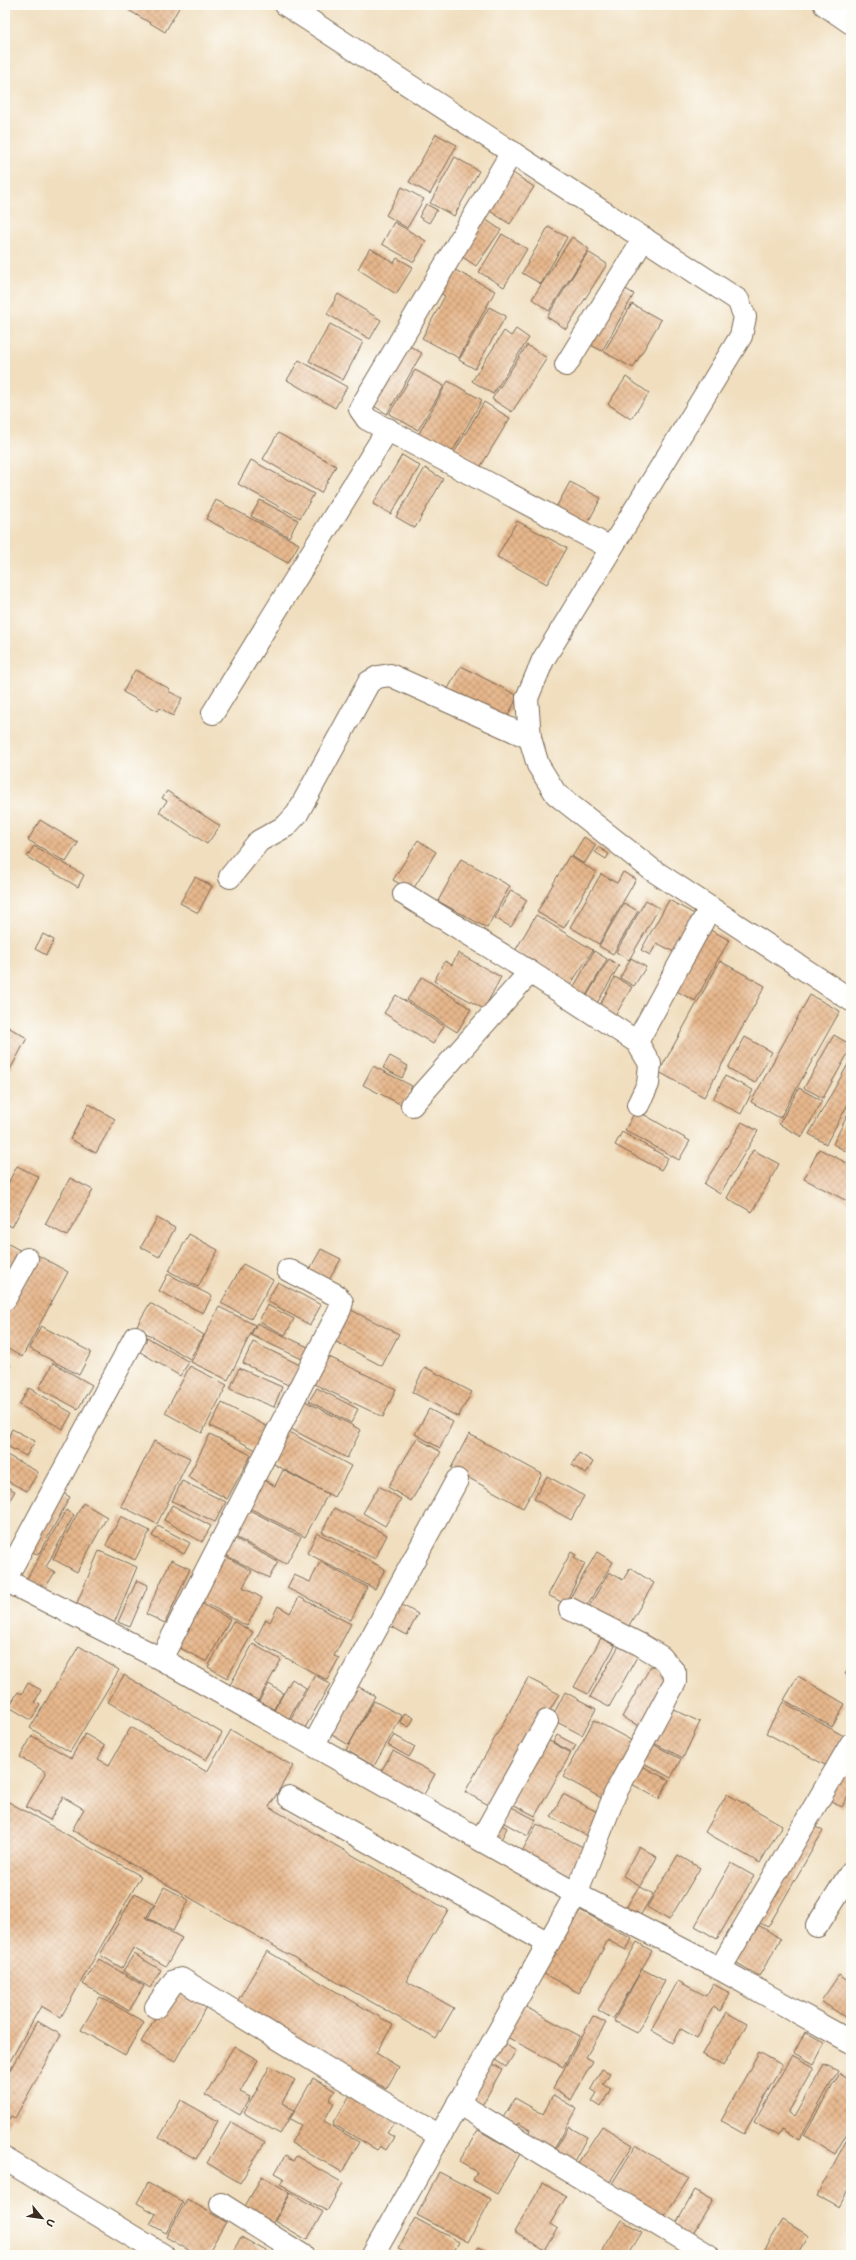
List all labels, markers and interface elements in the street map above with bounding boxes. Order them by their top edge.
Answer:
north arrow [22,2198,62,2238]
text: U [43,2216,58,2229]

